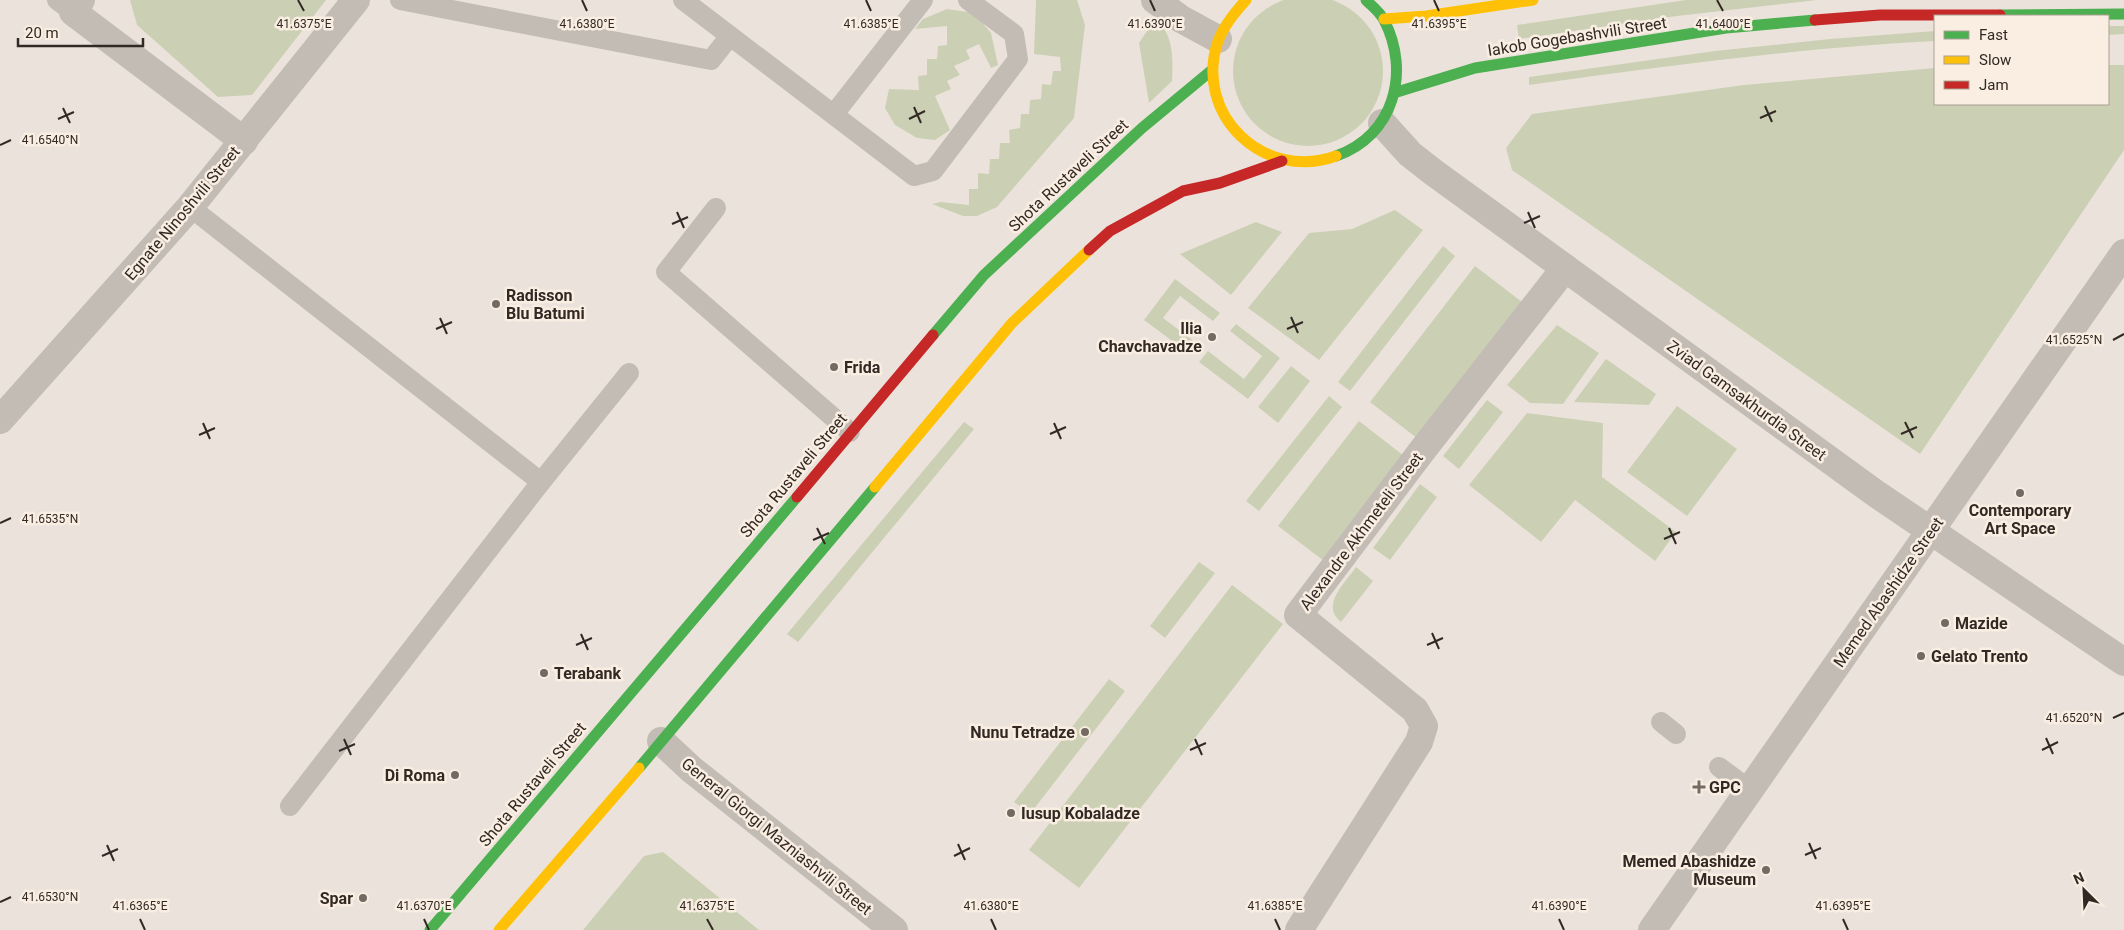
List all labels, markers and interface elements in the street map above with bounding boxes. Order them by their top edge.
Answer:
street label: Iakob Gogebashvili Street [1486,13,1668,60]
scale bar [18,15,142,47]
legend [1934,15,2109,105]
text: 41.6375°E [277,17,332,31]
text: 41.6380°E [560,17,615,31]
text: 41.6385°E [844,17,899,31]
text: 41.6390°E [1128,17,1183,31]
text: 41.6395°E [1412,17,1467,31]
text: 41.6400°E [1696,17,1751,31]
text: 20 m [25,24,59,42]
text: Fast [1979,26,2008,44]
text: Slow [1979,51,2011,69]
text: Jam [1979,76,2009,94]
street label: Shota Rustaveli Street [1005,115,1132,236]
text: 41.6540°N [22,133,78,147]
street label: Egnate Ninoshvili Street [121,142,244,284]
place label: Radisson Blu Batumi [506,286,585,323]
marker: Radisson Blu Batumi [490,298,502,310]
place label: Ilia Chavchavadze [1098,319,1202,356]
marker: Ilia Chavchavadze [1206,331,1218,343]
text: 41.6525°N [2046,333,2102,347]
street label: Zviad Gamsakhurdia Street [1663,336,1830,465]
place label: Frida [844,358,881,377]
marker: Frida [828,361,840,373]
street label: Shota Rustaveli Street [736,409,851,541]
street label: Alexandre Akhmeteli Street [1296,449,1427,614]
marker: Contemporary Art Space [2014,487,2026,499]
place label: Contemporary Art Space [1969,501,2072,538]
text: 41.6535°N [22,512,78,526]
street label: Memed Abashidze Street [1829,514,1947,671]
place label: Mazide [1955,614,2008,633]
marker: Mazide [1939,617,1951,629]
place label: Gelato Trento [1931,647,2028,666]
marker: Gelato Trento [1915,650,1927,662]
place label: Terabank [554,664,622,683]
marker: Terabank [538,667,550,679]
text: 41.6520°N [2046,711,2102,725]
street label: Shota Rustaveli Street [475,718,590,850]
place label: Nunu Tetradze [970,723,1075,742]
marker: Nunu Tetradze [1079,726,1091,738]
street label: General Giorgi Mazniashvili Street [678,754,876,919]
place label: Di Roma [385,766,445,785]
marker: Di Roma [449,769,461,781]
place label: GPC [1709,778,1741,797]
marker: GPC [1693,781,1705,793]
place label: Iusup Kobaladze [1021,804,1140,823]
marker: Iusup Kobaladze [1005,807,1017,819]
place label: Memed Abashidze Museum [1622,852,1756,889]
marker: Memed Abashidze Museum [1760,864,1772,876]
north arrow [2059,865,2109,915]
text: N [2071,869,2086,887]
place label: Spar [320,889,353,908]
text: 41.6530°N [22,890,78,904]
marker: Spar [357,892,369,904]
text: 41.6365°E [113,899,168,913]
text: 41.6370°E [397,899,452,913]
text: 41.6375°E [680,899,735,913]
text: 41.6380°E [964,899,1019,913]
text: 41.6385°E [1248,899,1303,913]
text: 41.6390°E [1532,899,1587,913]
text: 41.6395°E [1816,899,1871,913]

